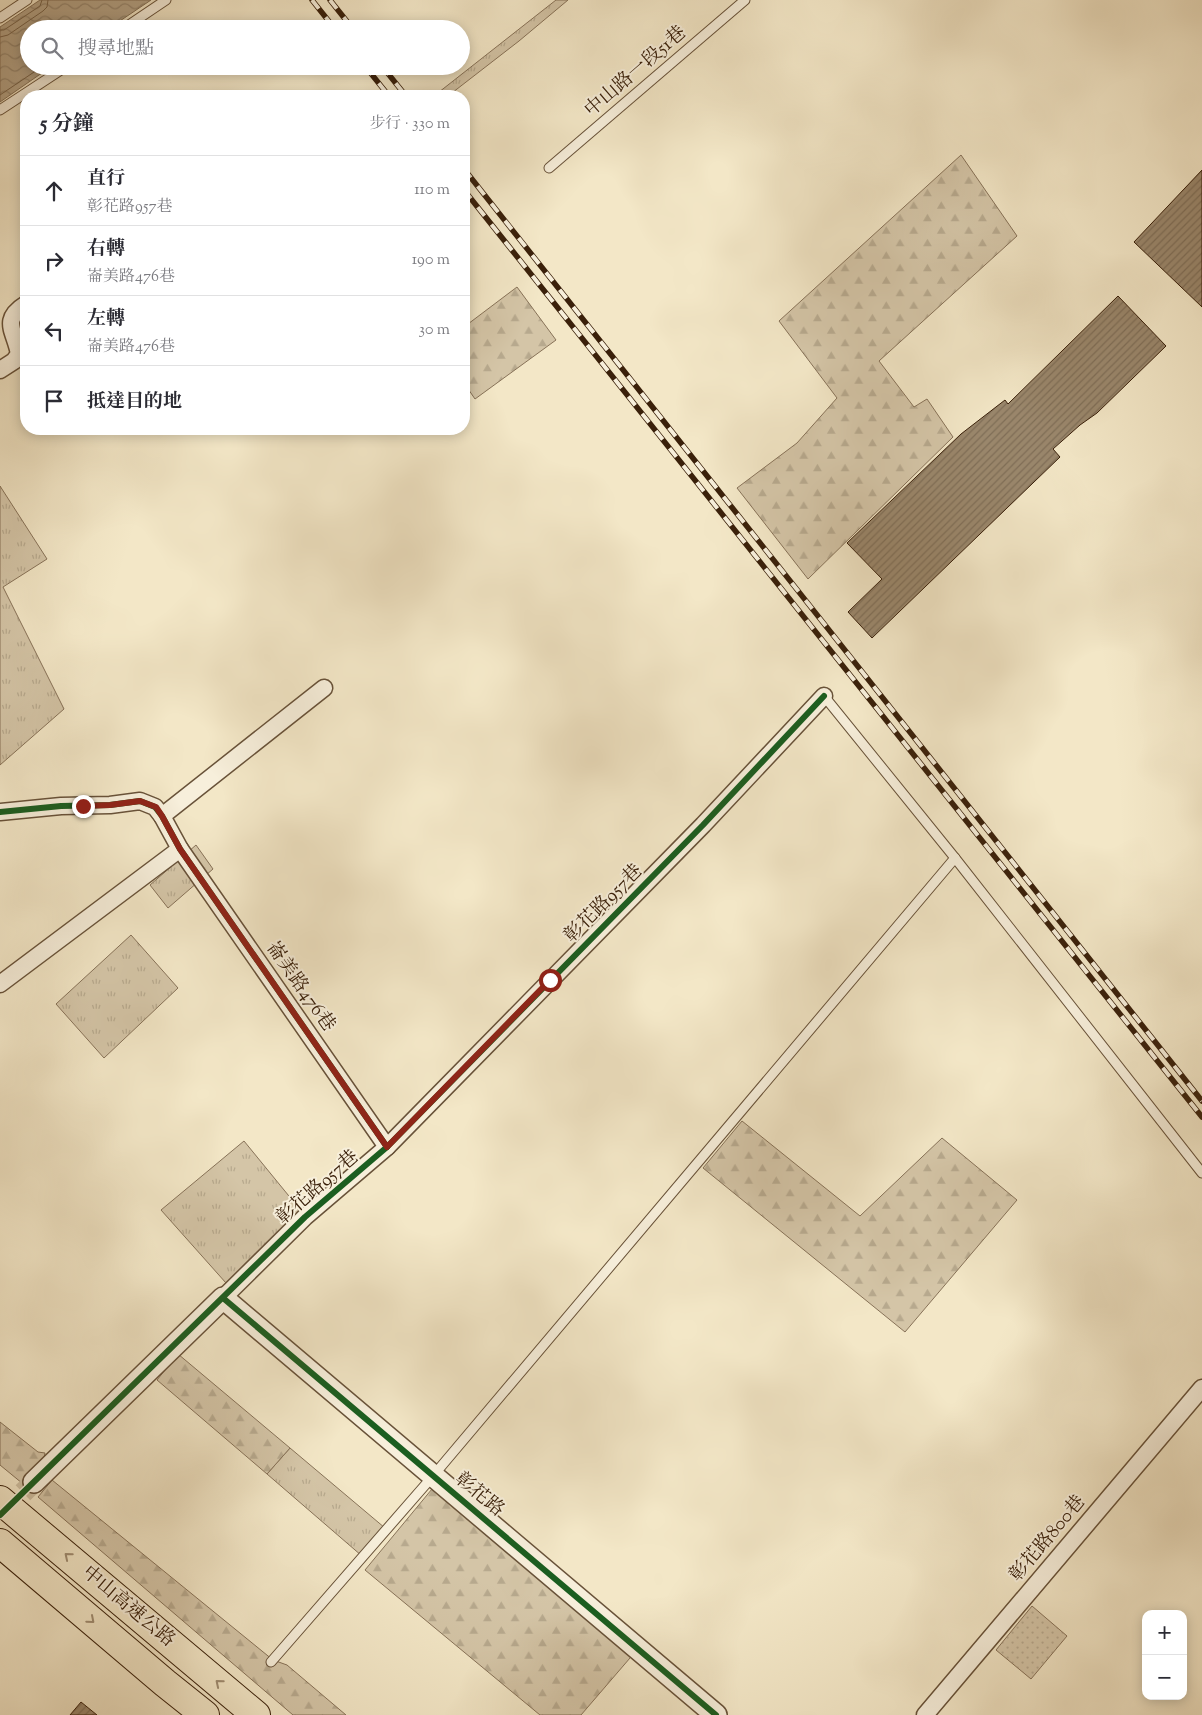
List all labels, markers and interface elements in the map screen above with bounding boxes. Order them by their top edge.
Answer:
search box [20,20,470,75]
street label: 中山路一段51巷 [579,20,693,124]
icon: search [38,34,66,62]
text: 搜尋地點 [78,36,154,63]
text: 5 分鐘 [40,110,94,140]
text: 步行 · 330 m [369,113,450,136]
text: 直行 [87,166,125,193]
icon: ahead [40,177,68,205]
text: 110 m [414,179,450,202]
text: 彰花路957巷 [87,196,172,219]
text: 右轉 [87,236,125,263]
icon: right [40,247,68,275]
text: 190 m [412,249,450,272]
text: 崙美路476巷 [87,266,175,289]
text: 左轉 [87,306,125,333]
icon: left [40,317,68,345]
text: 30 m [419,319,450,342]
text: 崙美路476巷 [87,336,175,359]
icon: arrive [40,387,68,415]
text: 抵達目的地 [87,389,182,416]
route end [72,795,95,818]
street label: 彰花路957巷 [559,859,649,949]
street label: 崙美路476巷 [259,936,341,1038]
route start [539,969,562,992]
street label: 彰花路957巷 [271,1145,365,1231]
street label: 彰花路 [448,1466,510,1524]
street label: 彰花路800巷 [1004,1490,1092,1588]
one-way arrow [65,1554,74,1562]
street label: 中山高速公路 [76,1560,180,1654]
map controls [1142,1610,1187,1700]
button: + [1142,1610,1187,1655]
one-way arrow [85,1614,94,1623]
button: − [1142,1655,1187,1700]
one-way arrow [216,1681,225,1689]

